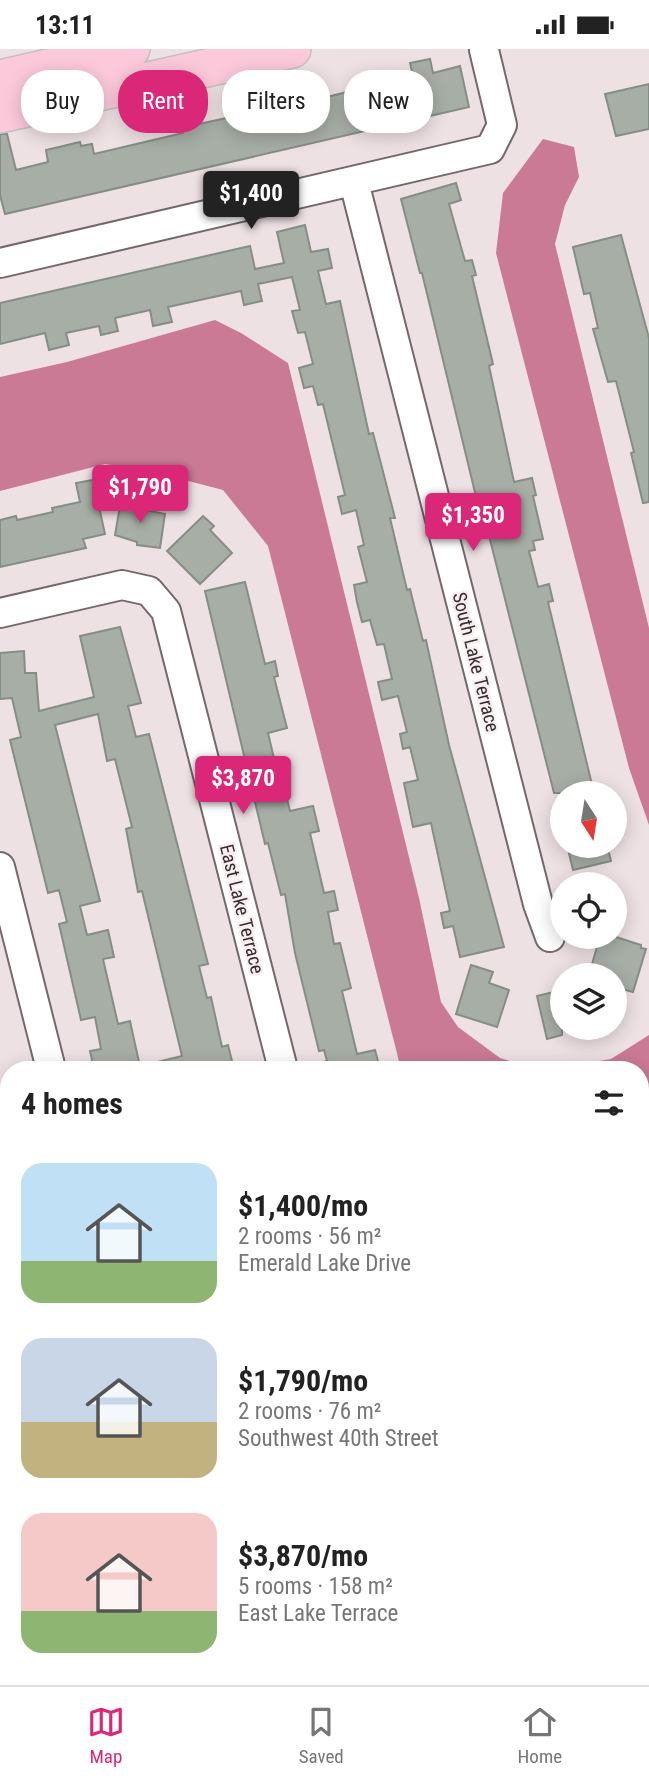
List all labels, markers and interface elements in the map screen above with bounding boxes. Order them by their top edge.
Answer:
text: 13:11 [35,10,95,40]
chip: Buy [21,70,104,133]
chip: Rent [118,70,208,133]
chip: Filters [222,70,330,133]
chip: New [344,70,433,133]
pin: $1,400 [194,171,308,231]
text: $1,400 [219,180,283,207]
pin: $1,790 [83,465,197,525]
text: $1,790 [108,474,172,501]
pin: $1,350 [416,493,530,553]
text: $1,350 [441,502,505,529]
street label: South Lake Terrace [448,590,504,734]
pin: $3,870 [186,757,300,816]
text: $3,870 [211,765,275,792]
north arrow [550,781,626,857]
map controls [550,781,627,1040]
street label: East Lake Terrace [215,842,269,976]
button: locate [550,872,627,949]
button: layers [550,963,627,1040]
icon: filters [590,1084,628,1122]
text: 4 homes [21,1086,123,1121]
text: $1,400/mo [238,1188,368,1223]
icon: home [77,1191,161,1275]
text: 2 rooms · 56 m² [238,1223,381,1250]
text: Emerald Lake Drive [238,1250,411,1277]
text: $1,790/mo [238,1363,368,1398]
icon: home [77,1366,161,1450]
text: 2 rooms · 76 m² [238,1398,381,1425]
text: Southwest 40th Street [238,1425,439,1452]
text: $3,870/mo [238,1538,368,1573]
icon: home [77,1541,161,1625]
text: 5 rooms · 158 m² [238,1573,393,1600]
text: East Lake Terrace [238,1600,398,1627]
tab: Map [87,1703,125,1768]
tab: Saved [299,1703,344,1768]
tab: Home [518,1703,562,1768]

